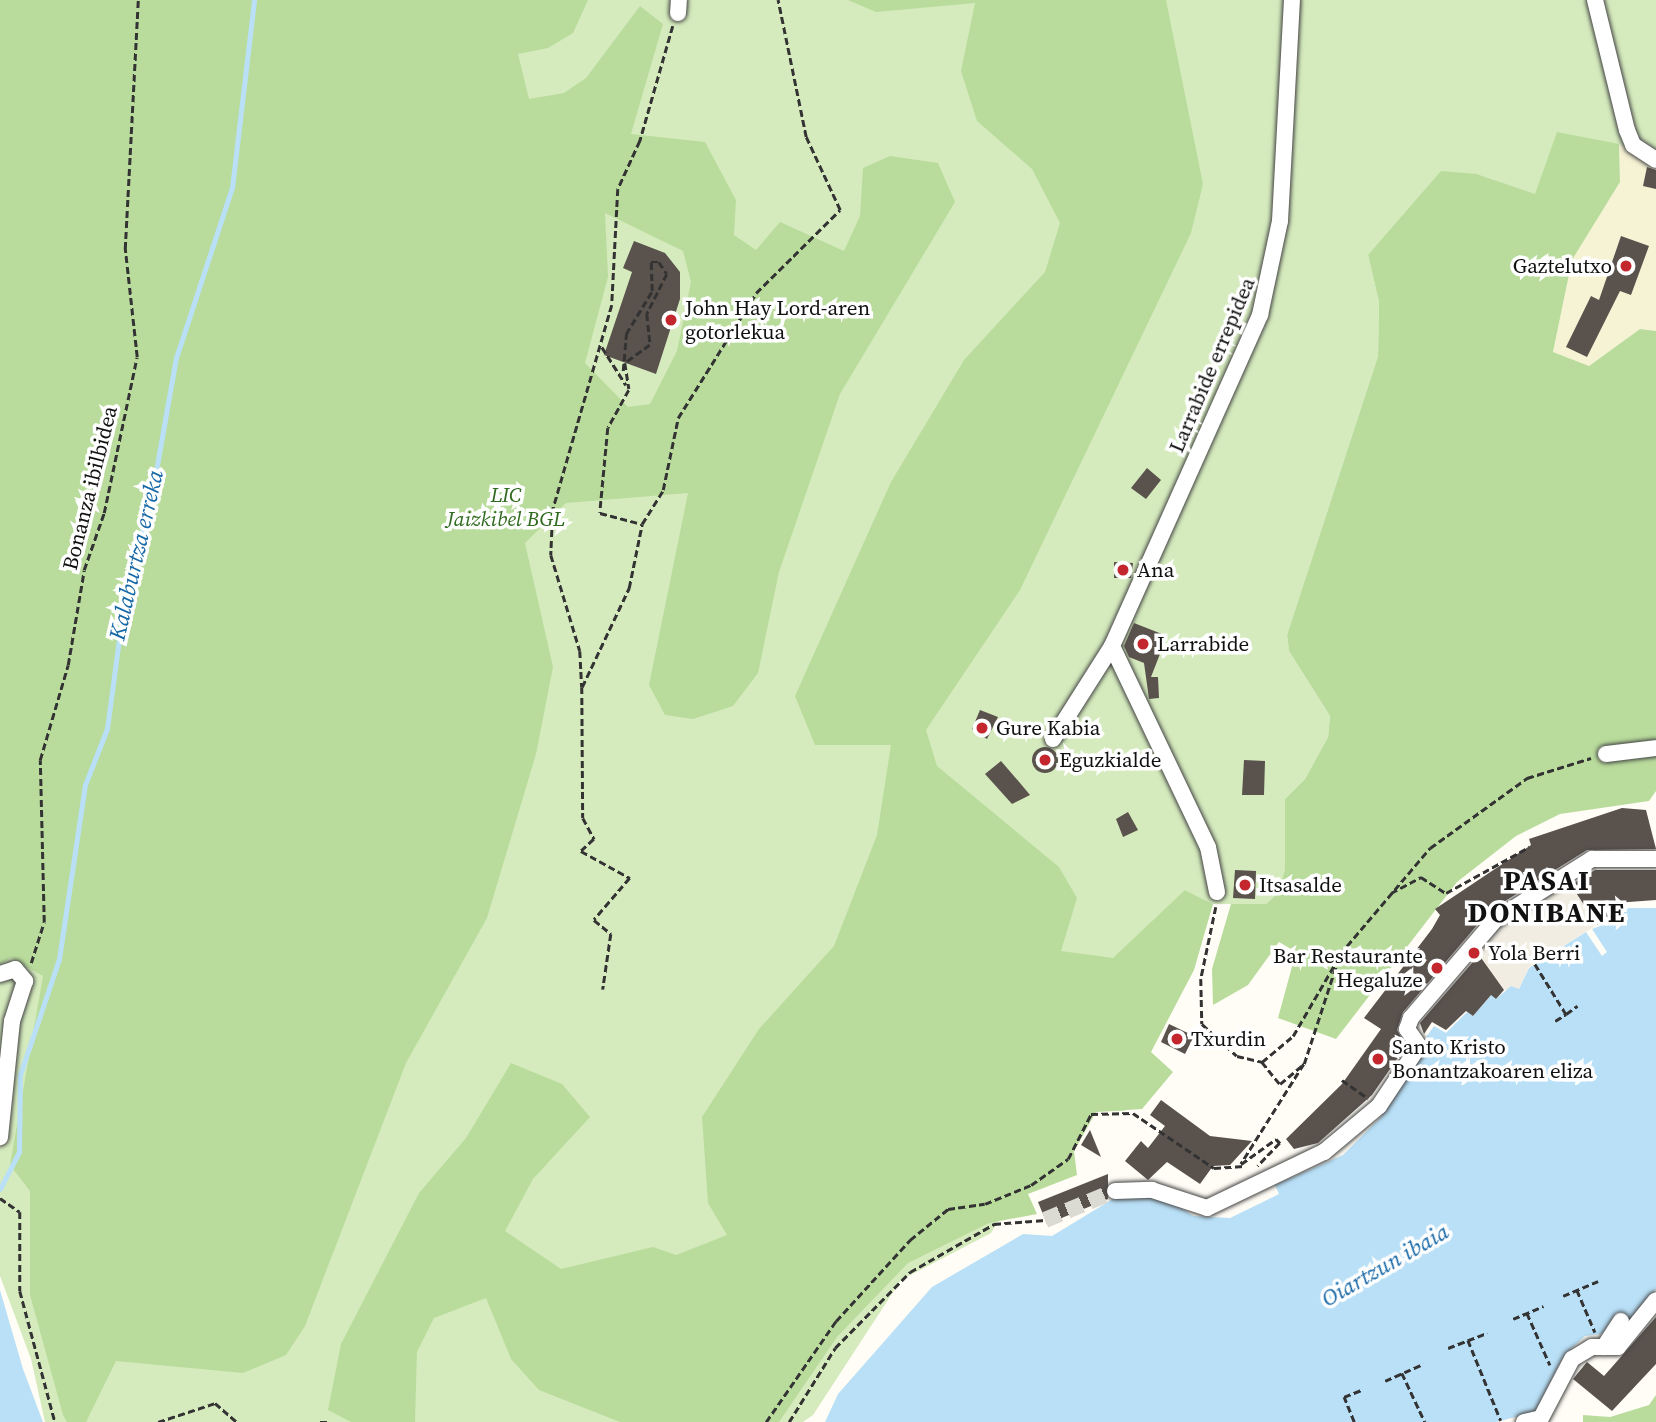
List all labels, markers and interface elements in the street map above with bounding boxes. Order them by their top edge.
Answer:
place label: Gaztelutxo [1513,253,1612,279]
marker: Gaztelutxo [1618,258,1634,274]
street label: Larrabide errepidea [1164,274,1260,456]
place label: John Hay Lord-aren gotorlekua [685,295,870,345]
marker: John Hay Lord-aren gotorlekua [663,312,679,328]
street label: Bonanza ibilbidea [57,403,123,573]
water label: Kalaburtza erreka [103,467,169,643]
park label: LIC Jaizkibel BGL [447,482,565,532]
place label: Ana [1137,557,1174,583]
marker: Ana [1115,562,1131,578]
place label: Larrabide [1157,631,1249,657]
marker: Larrabide [1135,636,1151,652]
place label: Gure Kabia [996,715,1100,741]
marker: Gure Kabia [974,720,990,736]
place label: Eguzkialde [1059,747,1161,773]
marker: Eguzkialde [1037,752,1053,768]
district label: PASAI DONIBANE [1468,863,1626,929]
place label: Itsasalde [1259,872,1342,898]
marker: Itsasalde [1237,877,1253,893]
place label: Yola Berri [1488,940,1580,966]
place label: Bar Restaurante Hegaluze [1273,943,1423,993]
marker: Yola Berri [1466,945,1482,961]
marker: Bar Restaurante Hegaluze [1429,960,1445,976]
place label: Txurdin [1191,1026,1266,1052]
marker: Txurdin [1169,1031,1185,1047]
place label: Santo Kristo Bonantzakoaren eliza [1392,1034,1593,1084]
marker: Santo Kristo Bonantzakoaren eliza [1370,1051,1386,1067]
water label: Oiartzun ibaia [1316,1217,1454,1313]

